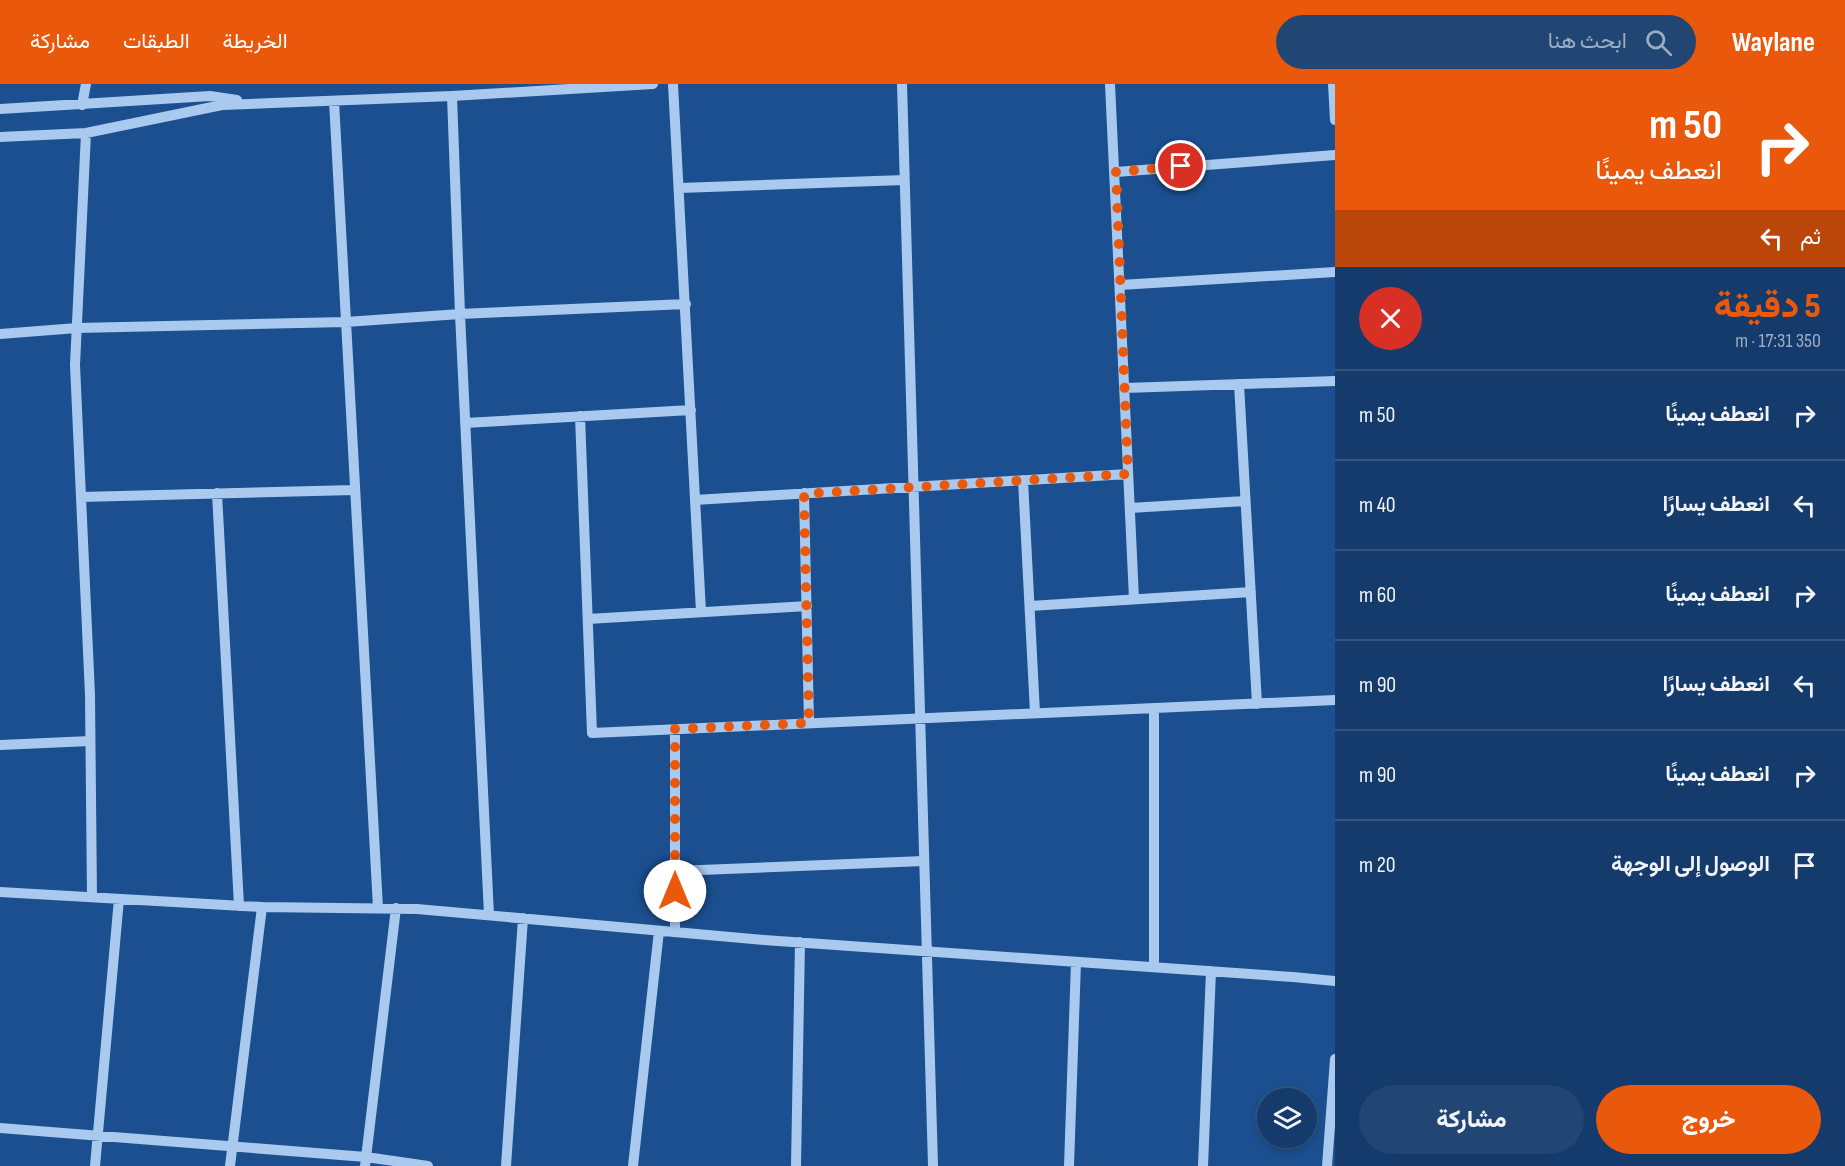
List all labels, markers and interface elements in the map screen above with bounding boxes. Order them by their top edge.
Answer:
search box [1276,15,1696,69]
icon: search [1642,26,1675,59]
text: Waylane [1732,26,1815,59]
text: ابحث هنا [1548,28,1627,55]
text: مشاركة [30,29,90,54]
text: الطبقات [123,29,190,54]
text: الخريطة [223,29,288,54]
text: 50 m [1649,100,1722,151]
icon: right [1743,108,1821,186]
pin [1155,140,1206,191]
icon: arrive [1164,149,1197,182]
text: انعطف يمينًا [1595,155,1722,187]
icon: left [1755,222,1788,255]
text: ثم [1800,224,1821,251]
text: 5 دقيقة [1714,285,1821,328]
button: close [1359,287,1422,350]
text: 350 m · 17:31 [1735,329,1821,353]
icon: right [1788,399,1821,432]
text: انعطف يمينًا [1665,401,1770,428]
text: 50 m [1359,402,1395,429]
icon: left [1788,489,1821,522]
text: انعطف يسارًا [1662,491,1770,518]
text: 40 m [1359,492,1396,519]
icon: right [1788,579,1821,612]
text: انعطف يمينًا [1665,581,1770,608]
text: 60 m [1359,582,1396,609]
icon: left [1788,669,1821,702]
text: انعطف يسارًا [1662,671,1770,698]
text: 90 m [1359,672,1396,699]
icon: right [1788,759,1821,792]
text: انعطف يمينًا [1665,761,1770,788]
text: 90 m [1359,762,1396,789]
icon: arrive [1788,849,1821,882]
text: الوصول إلى الوجهة [1611,851,1770,878]
text: 20 m [1359,852,1396,879]
position arrow [643,859,707,923]
button: مشاركة [1359,1085,1584,1154]
button: خروج [1596,1085,1821,1154]
map controls [1257,1088,1317,1148]
button: layers [1257,1088,1317,1148]

